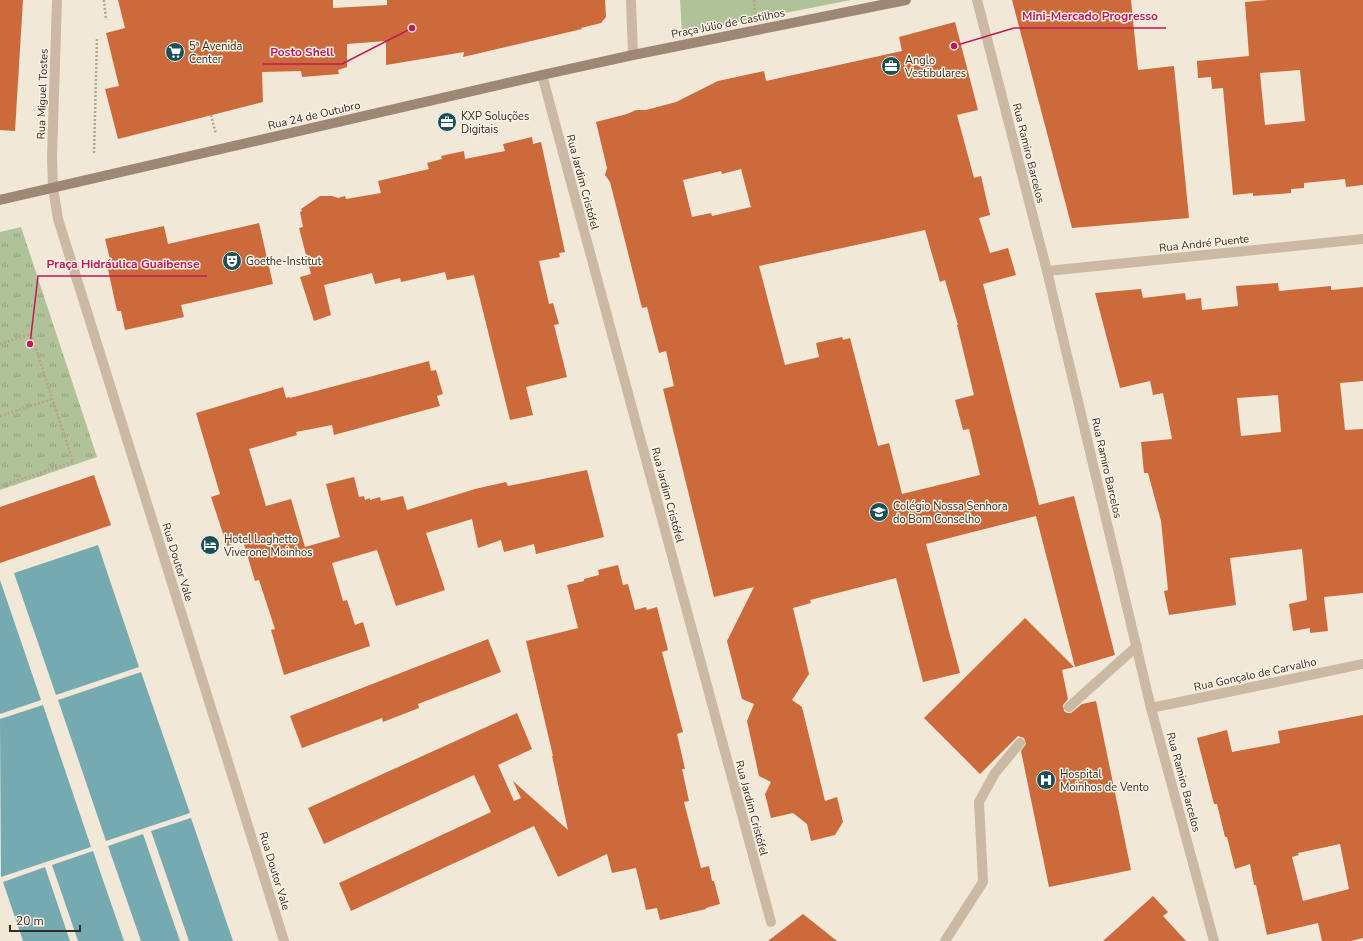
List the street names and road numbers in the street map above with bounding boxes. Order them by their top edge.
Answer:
street label: Praça Júlio de Castilhos [670,5,786,42]
street label: Rua Miguel Tostes [33,48,52,140]
street label: Rua 24 de Outubro [266,98,362,133]
street label: Rua Ramiro Barcelos [1009,101,1048,205]
street label: Rua Jardim Cristófel [563,133,603,232]
street label: Rua André Puente [1158,231,1250,256]
street label: Rua Ramiro Barcelos [1088,416,1125,520]
street label: Rua Jardim Cristófel [648,446,688,545]
street label: Rua Doutor Vale [158,521,197,603]
street label: Rua Gonçalo de Carvalho [1192,654,1318,695]
street label: Rua Ramiro Barcelos [1163,731,1204,834]
street label: Rua Jardim Cristófel [732,759,772,858]
street label: Rua Doutor Vale [255,830,294,912]

